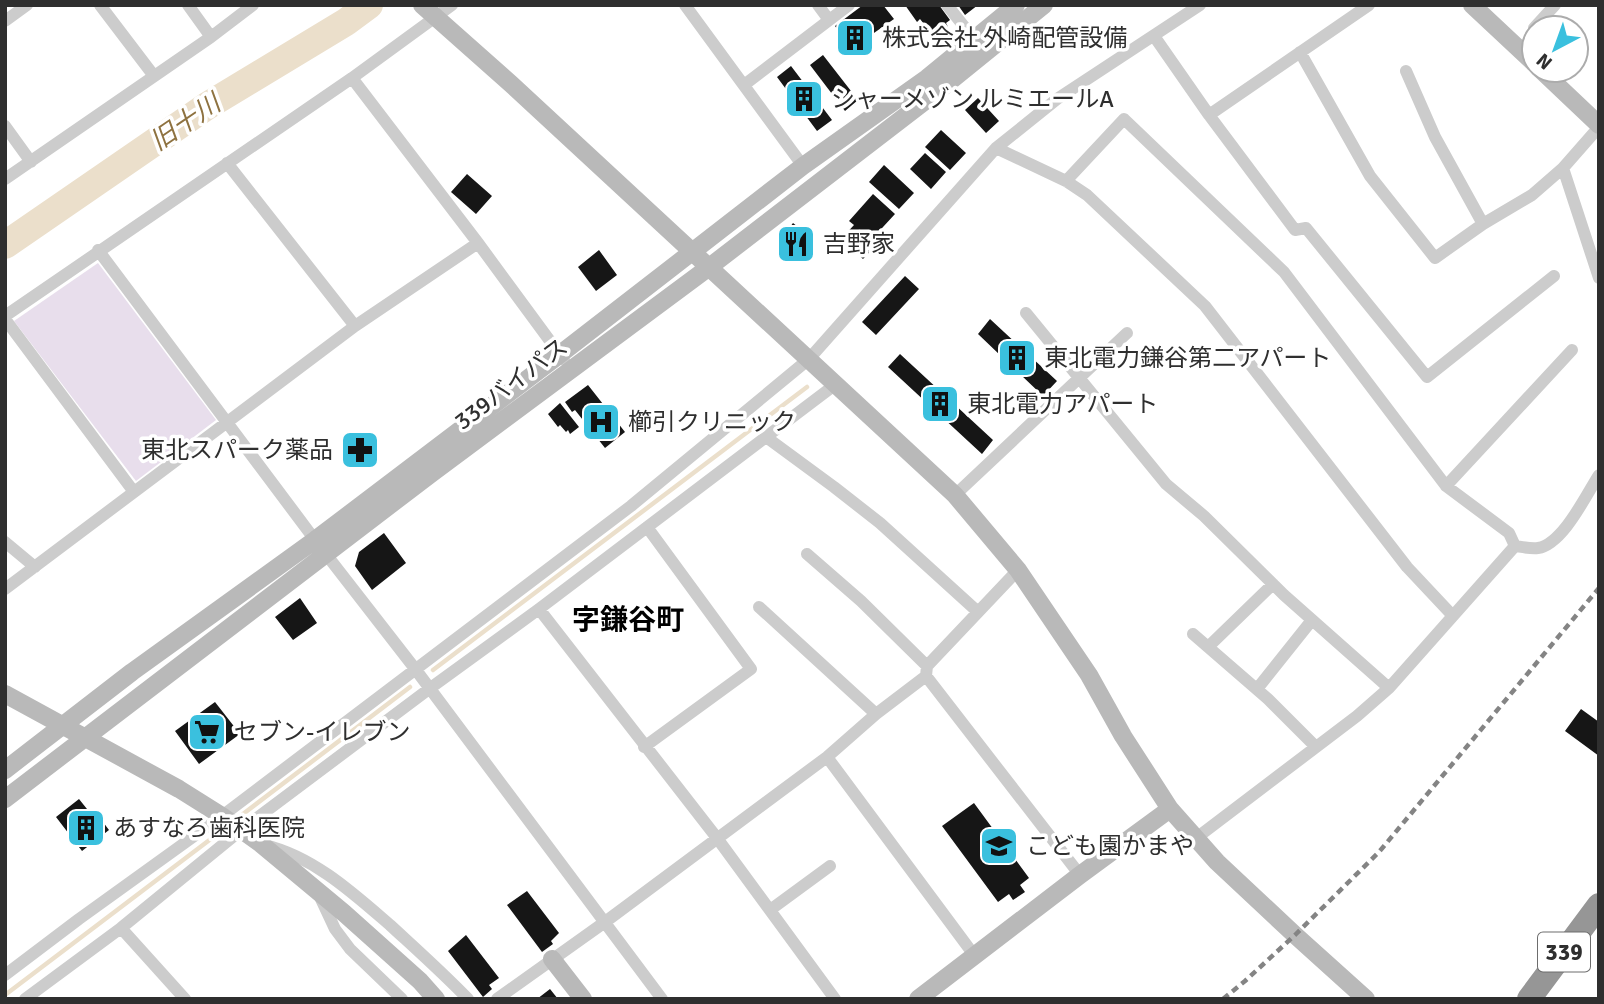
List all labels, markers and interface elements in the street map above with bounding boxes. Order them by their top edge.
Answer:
north arrow [1520,14,1590,84]
building icon: 株式会社 外崎配管設備 [834,17,876,59]
place label: 株式会社 外崎配管設備 [882,23,1127,53]
text: N [1532,48,1557,74]
building icon: シャーメゾン ルミエールA [783,78,825,120]
place label: シャーメゾン ルミエールA [831,84,1114,114]
water label: 旧十川 [144,86,229,158]
restaurant icon: 吉野家 [775,223,817,265]
place label: 吉野家 [823,229,895,259]
street label: 339バイパス [448,332,574,436]
building icon: 東北電力鎌谷第二アパート [996,337,1038,379]
place label: 東北電力鎌谷第二アパート [1044,343,1332,373]
building icon: 東北電力アパート [919,383,961,425]
place label: 東北電力アパート [967,389,1159,419]
hospital icon: 櫛引クリニック [580,401,622,443]
place label: 櫛引クリニック [628,407,796,437]
pharmacy icon: 東北スパーク薬品 [339,429,381,471]
place label: 東北スパーク薬品 [141,435,333,465]
district label: 字鎌谷町 [572,603,684,637]
supermarket icon: セブン-イレブン [186,711,228,753]
place label: セブン-イレブン [234,717,410,747]
building icon: あすなろ歯科医院 [65,807,107,849]
place label: あすなろ歯科医院 [113,813,305,843]
school or university icon: こども園かまや [978,825,1020,867]
place label: こども園かまや [1026,831,1194,861]
road number: 339 [1538,932,1590,972]

